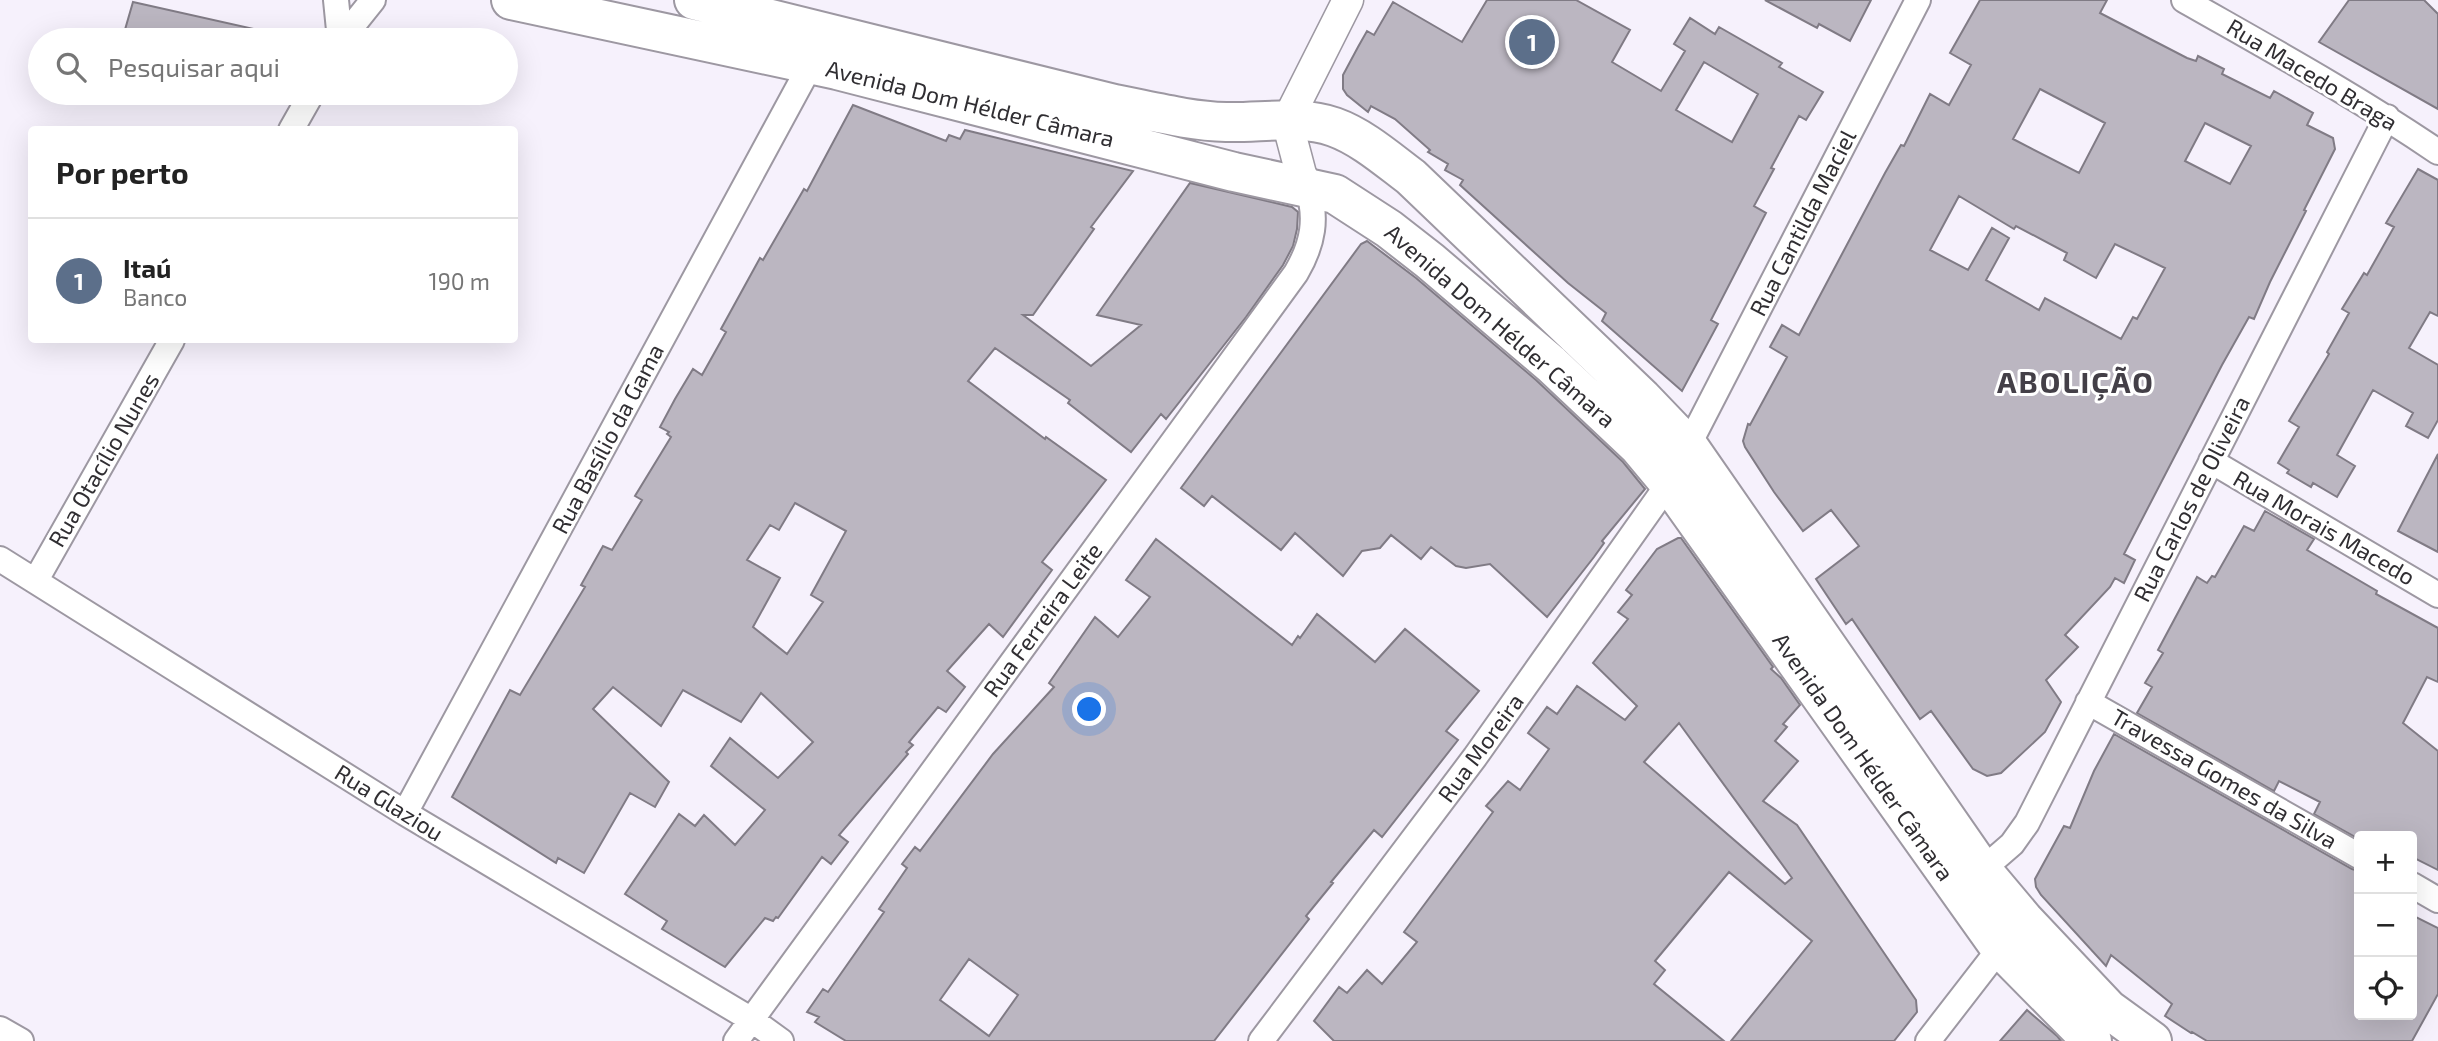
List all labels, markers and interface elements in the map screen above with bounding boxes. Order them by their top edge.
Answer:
street label: Rua Macedo Braga [2222,12,2403,136]
pin: 1 [1509,16,1555,68]
search box [28,28,518,105]
icon: search [52,48,90,86]
text: Pesquisar aqui [108,51,280,82]
street label: Avenida Dom Hélder Câmara [823,54,1117,152]
street label: Rua Cantilda Maciel [1743,125,1861,320]
text: Por perto [56,154,189,190]
street label: Avenida Dom Hélder Câmara [1380,218,1622,433]
text: Itaú [123,252,172,283]
text: 1 [74,267,84,295]
text: 190 m [429,267,490,295]
text: Banco [123,283,187,311]
street label: Rua Basílio da Gama [545,339,669,538]
district label: ABOLIÇÃO [1997,363,2155,401]
street label: Rua Otacílio Nunes [42,368,164,551]
street label: Rua Carlos de Oliveira [2127,391,2255,606]
street label: Rua Morais Macedo [2229,464,2420,591]
street label: Rua Ferreira Leite [977,537,1107,702]
street label: Avenida Dom Hélder Câmara [1767,627,1960,886]
street label: Rua Moreira [1431,688,1529,807]
your location [1072,692,1106,726]
street label: Travessa Gomes da Silva [2107,702,2342,854]
street label: Rua Glaziou [330,758,449,847]
map controls [2354,831,2417,1020]
button: + [2354,831,2417,894]
button: − [2354,894,2417,957]
button: locate [2354,957,2417,1020]

